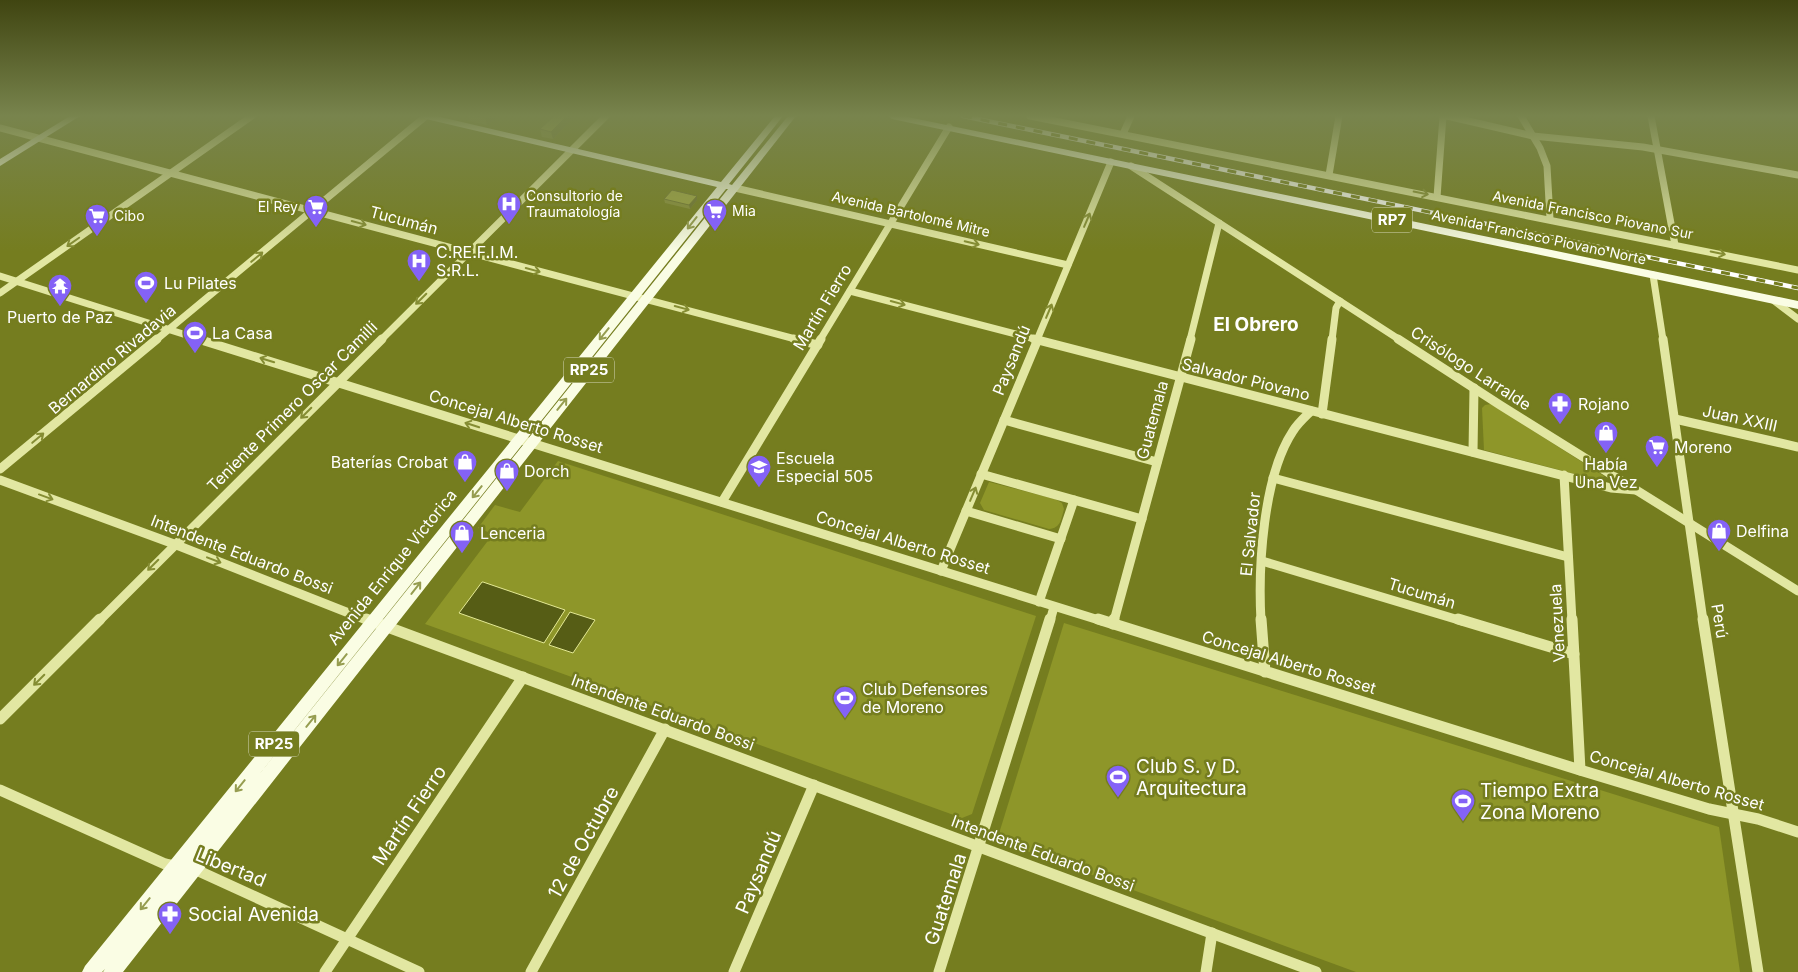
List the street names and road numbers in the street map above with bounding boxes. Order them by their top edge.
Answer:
street label: Avenida Bartolomé Mitre [830,187,992,240]
street label: Avenida Francisco Piovano Sur [1491,187,1695,242]
street label: Tucumán [368,201,440,239]
street label: Avenida Francisco Piovano Norte [1430,205,1648,268]
road number: RP7 [1372,208,1412,232]
street label: Martín Fierro [788,260,856,354]
street label: Bernardino Rivadavia [44,300,180,418]
street label: Teniente Primero Oscar Camilli [203,317,381,495]
street label: Paysandú [988,322,1034,398]
street label: Crisólogo Larralde [1407,322,1535,414]
street label: Salvador Piovano [1180,353,1312,405]
road number: RP25 [564,358,614,382]
street label: Guatemala [1132,378,1172,462]
street label: Concejal Alberto Rosset [427,385,605,457]
street label: Juan XXIII [1701,400,1779,436]
street label: Avenida Enrique Victorica [323,485,461,649]
street label: El Salvador [1236,491,1264,577]
street label: Concejal Alberto Rosset [814,506,992,578]
street label: Intendente Eduardo Bossi [148,510,336,598]
street label: Tucumán [1386,573,1458,613]
street label: Venezuela [1545,583,1569,663]
street label: Perú [1707,602,1733,640]
street label: Concejal Alberto Rosset [1200,626,1378,698]
street label: Intendente Eduardo Bossi [569,670,757,754]
road number: RP25 [249,732,299,756]
street label: Concejal Alberto Rosset [1587,745,1767,815]
street label: Martín Fierro [368,761,451,869]
street label: 12 de Octubre [543,782,624,903]
street label: Intendente Eduardo Bossi [949,811,1137,895]
street label: Paysandú [731,827,786,917]
street label: Libertad [192,843,269,892]
street label: Guatemala [920,850,971,948]

